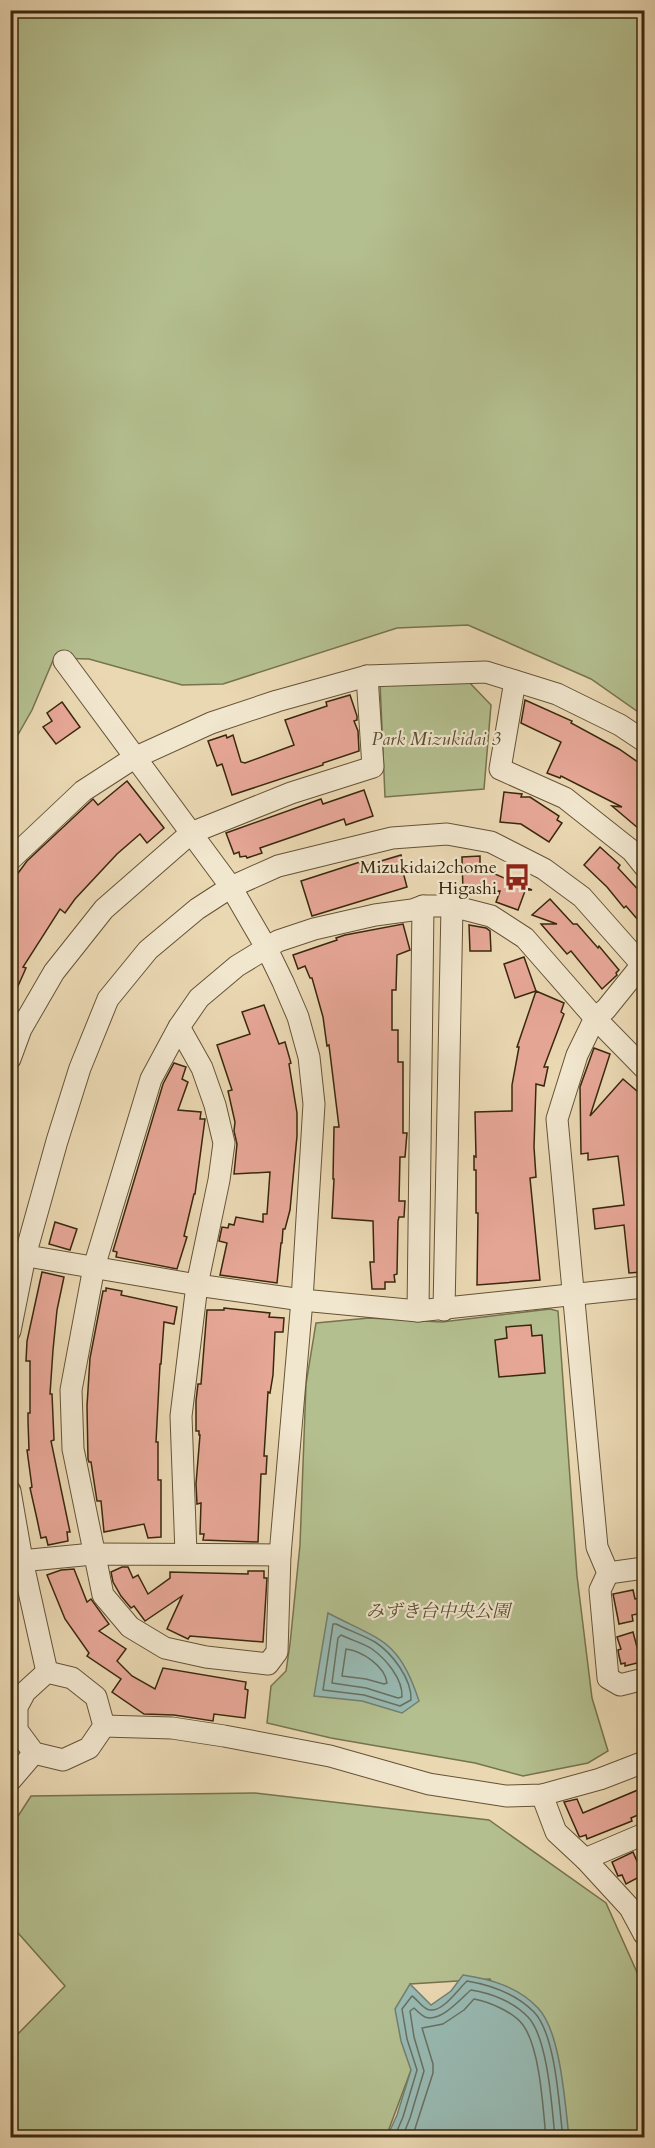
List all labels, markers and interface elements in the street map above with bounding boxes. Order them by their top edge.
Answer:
park label: Park Mizukidai 3 [372,727,501,752]
place label: Mizukidai2chome Higashi [360,855,497,901]
bus stop icon: Mizukidai2chome Higashi [502,862,532,892]
park label: みずき台中央公園 [366,1599,513,1624]

